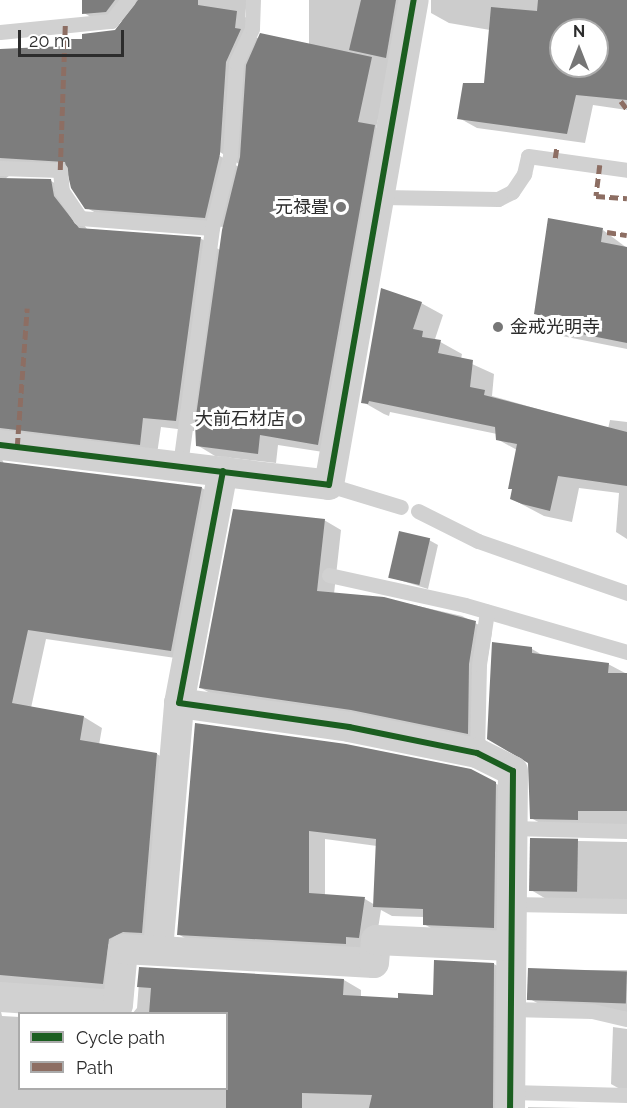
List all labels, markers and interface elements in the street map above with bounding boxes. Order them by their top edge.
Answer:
scale bar [21,18,128,56]
north arrow [549,18,609,78]
text: N [573,22,585,41]
text: 20 m [29,30,71,51]
place label: 元禄畳 [275,196,329,218]
marker: 元禄畳 [334,200,348,214]
place label: 金戒光明寺 [510,316,600,338]
marker: 金戒光明寺 [491,320,505,334]
place label: 大前石材店 [195,408,285,430]
marker: 大前石材店 [290,412,304,426]
legend [18,1012,228,1090]
text: Cycle path [76,1027,165,1048]
text: Path [76,1057,113,1078]

